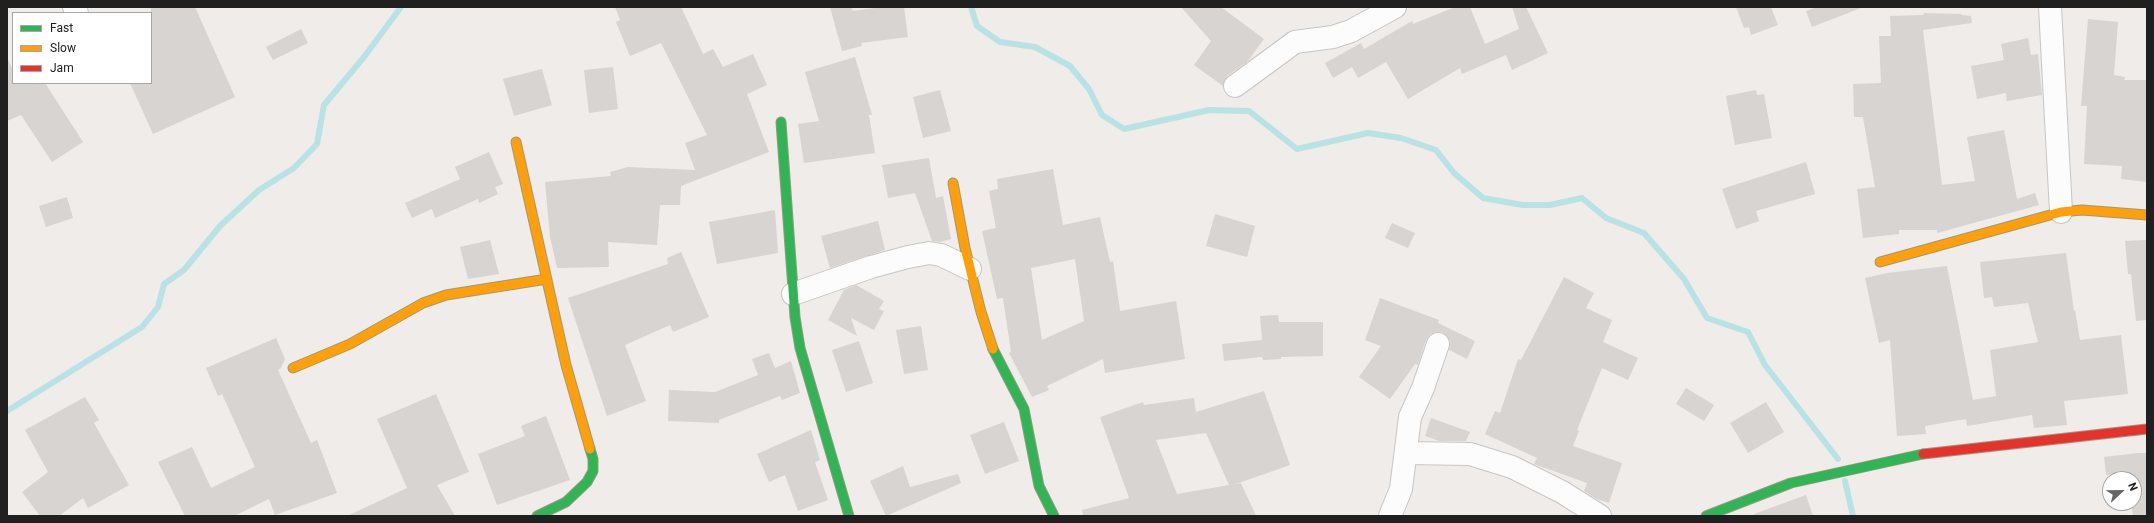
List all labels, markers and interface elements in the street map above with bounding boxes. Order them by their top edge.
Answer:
legend [12,12,152,84]
text: Fast [50,21,73,35]
text: Slow [50,41,76,55]
text: Jam [50,61,74,75]
north arrow [2102,471,2142,511]
text: N [2125,481,2140,493]

